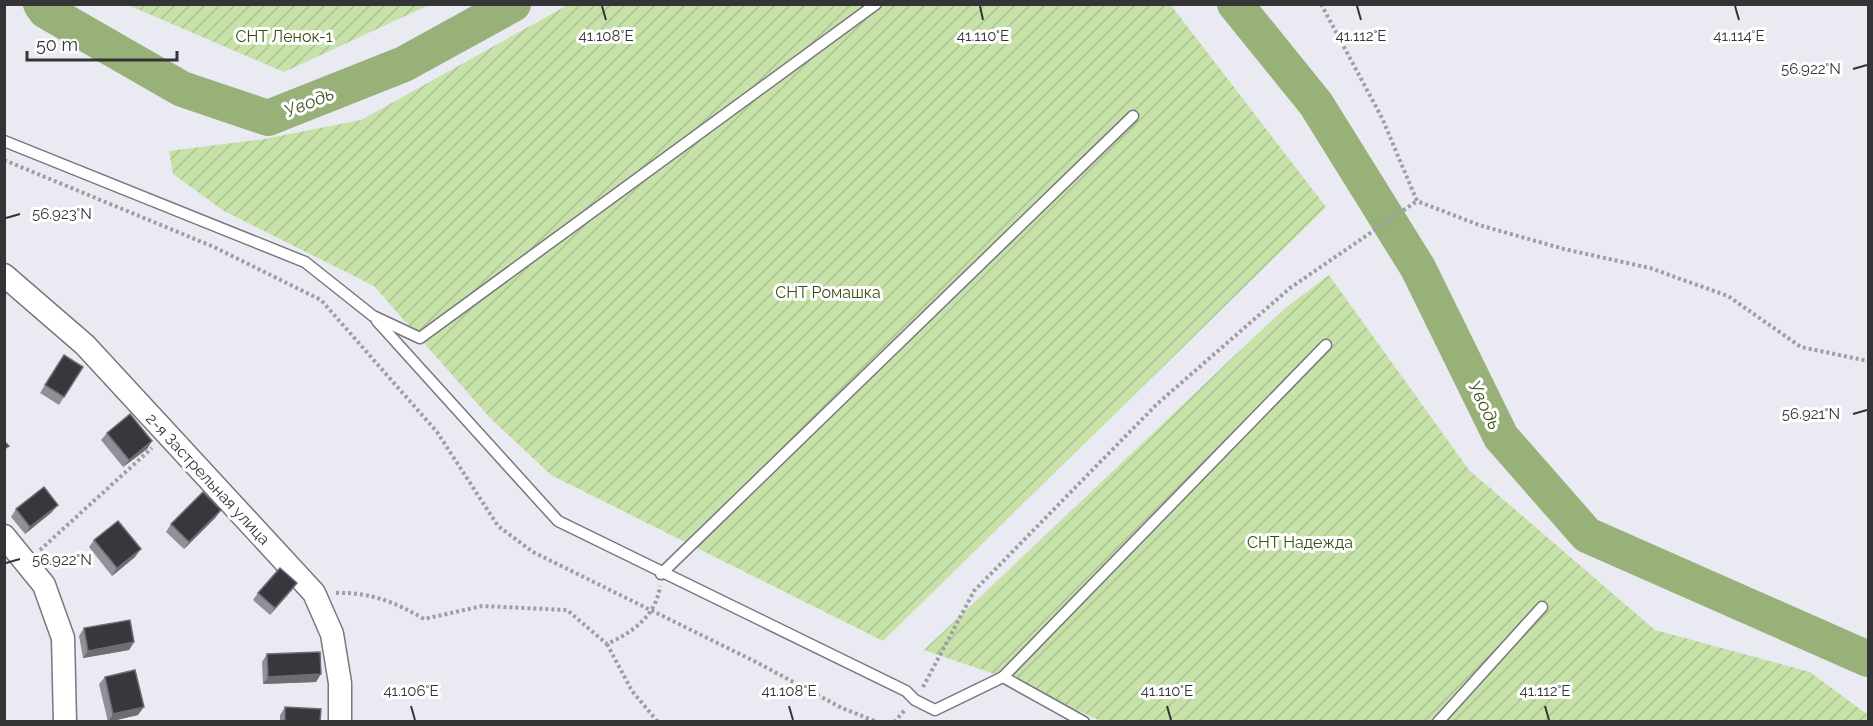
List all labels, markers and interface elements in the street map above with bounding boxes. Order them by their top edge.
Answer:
scale bar [27,24,177,62]
park label: СНТ Ленок-1 [235,27,333,46]
text: 41.108°E [578,27,634,45]
text: 41.110°E [957,27,1009,45]
text: 41.112°E [1335,27,1387,45]
text: 41.114°E [1713,27,1765,45]
text: 50 m [36,34,78,55]
text: 56.922°N [1781,60,1841,78]
water label: Уводь [281,83,337,121]
text: 56.923°N [32,205,92,223]
park label: СНТ Ромашка [775,283,881,302]
water label: Уводь [1464,377,1506,433]
text: 56.921°N [1782,405,1840,423]
street label: 2-я Застрельная улица [142,409,274,549]
park label: СНТ Надежда [1247,533,1353,552]
text: 56.922°N [32,551,92,569]
text: 41.106°E [383,682,439,700]
text: 41.108°E [761,682,817,700]
text: 41.110°E [1141,682,1193,700]
text: 41.112°E [1519,682,1571,700]

